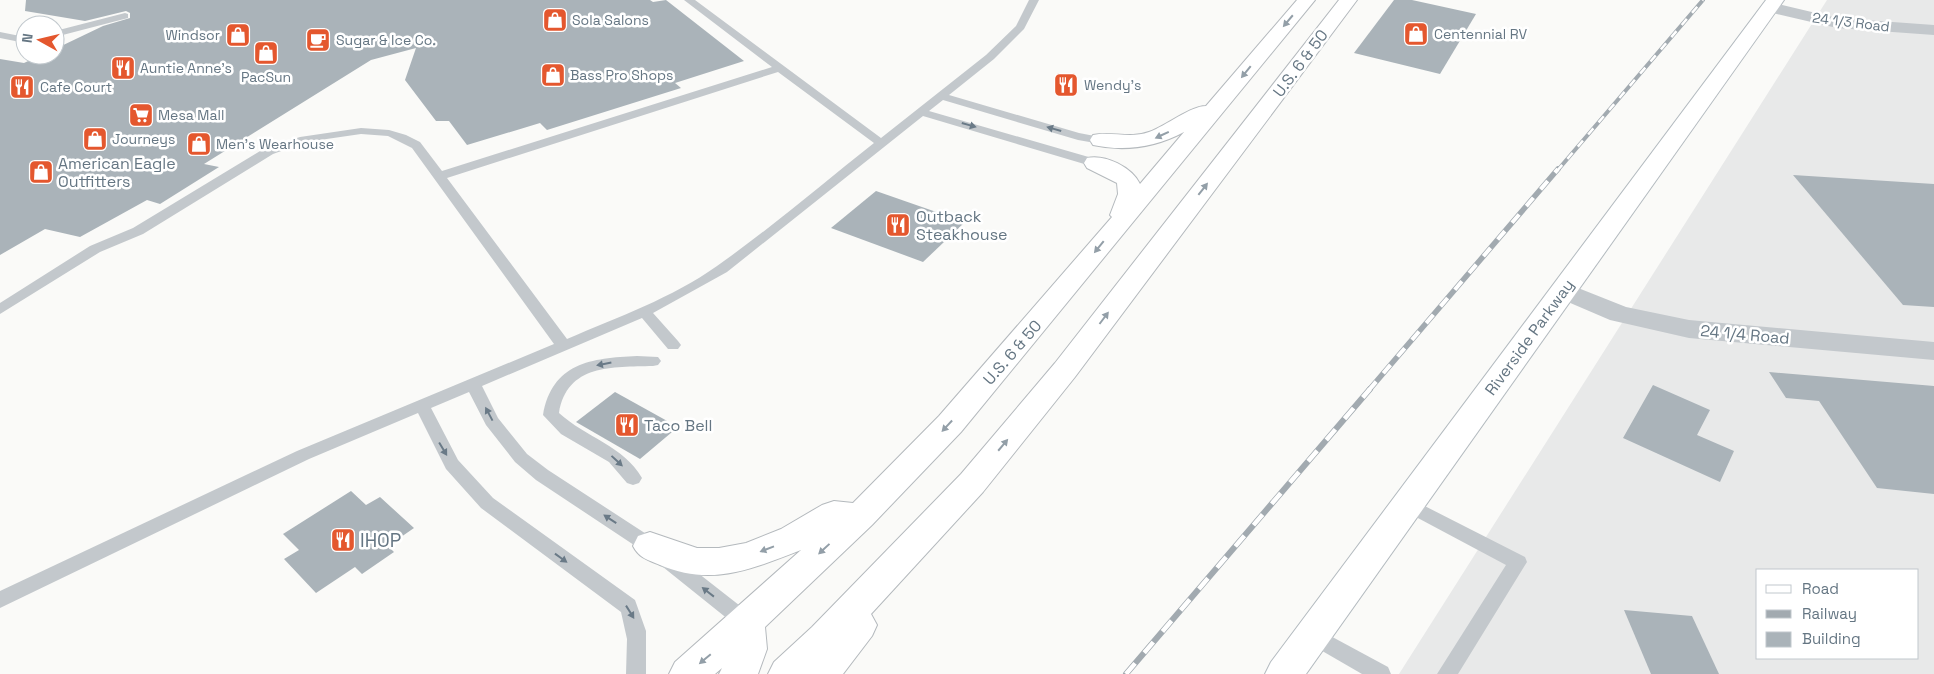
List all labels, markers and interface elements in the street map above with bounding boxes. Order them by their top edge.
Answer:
shop icon: Sola Salons [542,7,568,33]
street label: 24 1/3 Road [1811,8,1891,36]
place label: Sola Salons [572,11,649,29]
one-way arrow [1283,14,1294,27]
north arrow [15,15,65,65]
shop icon: Centennial RV [1403,21,1429,47]
shop icon: Windsor [225,22,251,48]
street label: U.S. 6 & 50 [1268,25,1333,101]
place label: Centennial RV [1434,25,1527,43]
place label: Windsor [165,26,220,44]
cafe icon: Sugar & Ice Co. [305,27,331,53]
place label: Sugar & Ice Co. [336,31,436,49]
text: N [18,32,37,44]
shop icon: PacSun [253,40,279,66]
restaurant icon: Auntie Anne's [110,55,136,81]
place label: Auntie Anne's [140,59,232,77]
shop icon: Bass Pro Shops [540,62,566,88]
one-way arrow [1240,65,1251,78]
place label: Bass Pro Shops [570,66,674,84]
place label: PacSun [241,68,291,86]
restaurant icon: Wendy's [1053,72,1079,98]
restaurant icon: Cafe Court [9,74,35,100]
place label: Wendy's [1084,76,1141,94]
place label: Cafe Court [40,78,112,96]
supermarket icon: Mesa Mall [128,102,154,128]
place label: Mesa Mall [158,106,224,124]
one-way arrow [961,122,976,130]
one-way arrow [1046,125,1061,133]
shop icon: Journeys [82,126,108,152]
place label: Journeys [112,130,175,148]
shop icon: Men's Wearhouse [186,131,212,157]
one-way arrow [1155,131,1169,139]
place label: Men's Wearhouse [216,135,334,153]
place label: American Eagle Outfitters [58,153,176,192]
shop icon: American Eagle Outfitters [28,159,54,185]
one-way arrow [1198,182,1208,196]
place label: Outback Steakhouse [916,206,1008,245]
restaurant icon: Outback Steakhouse [885,212,911,238]
one-way arrow [1094,241,1105,254]
street label: Riverside Parkway [1480,275,1579,400]
one-way arrow [1099,311,1109,325]
street label: U.S. 6 & 50 [978,315,1046,389]
street label: 24 1/4 Road [1700,320,1790,349]
one-way arrow [596,360,612,368]
one-way arrow [485,407,493,421]
restaurant icon: Taco Bell [614,412,640,438]
place label: Taco Bell [644,415,712,436]
one-way arrow [941,420,953,432]
one-way arrow [997,439,1008,451]
one-way arrow [439,442,448,455]
one-way arrow [610,455,622,467]
one-way arrow [603,515,616,524]
restaurant icon: IHOP [330,527,356,553]
place label: IHOP [360,528,401,553]
one-way arrow [818,543,830,555]
one-way arrow [760,545,775,553]
one-way arrow [554,553,568,563]
legend [1756,569,1919,659]
text: Road [1802,579,1839,598]
one-way arrow [702,586,715,597]
text: Railway [1802,604,1857,623]
one-way arrow [626,605,635,619]
text: Building [1802,629,1861,648]
one-way arrow [699,654,712,665]

